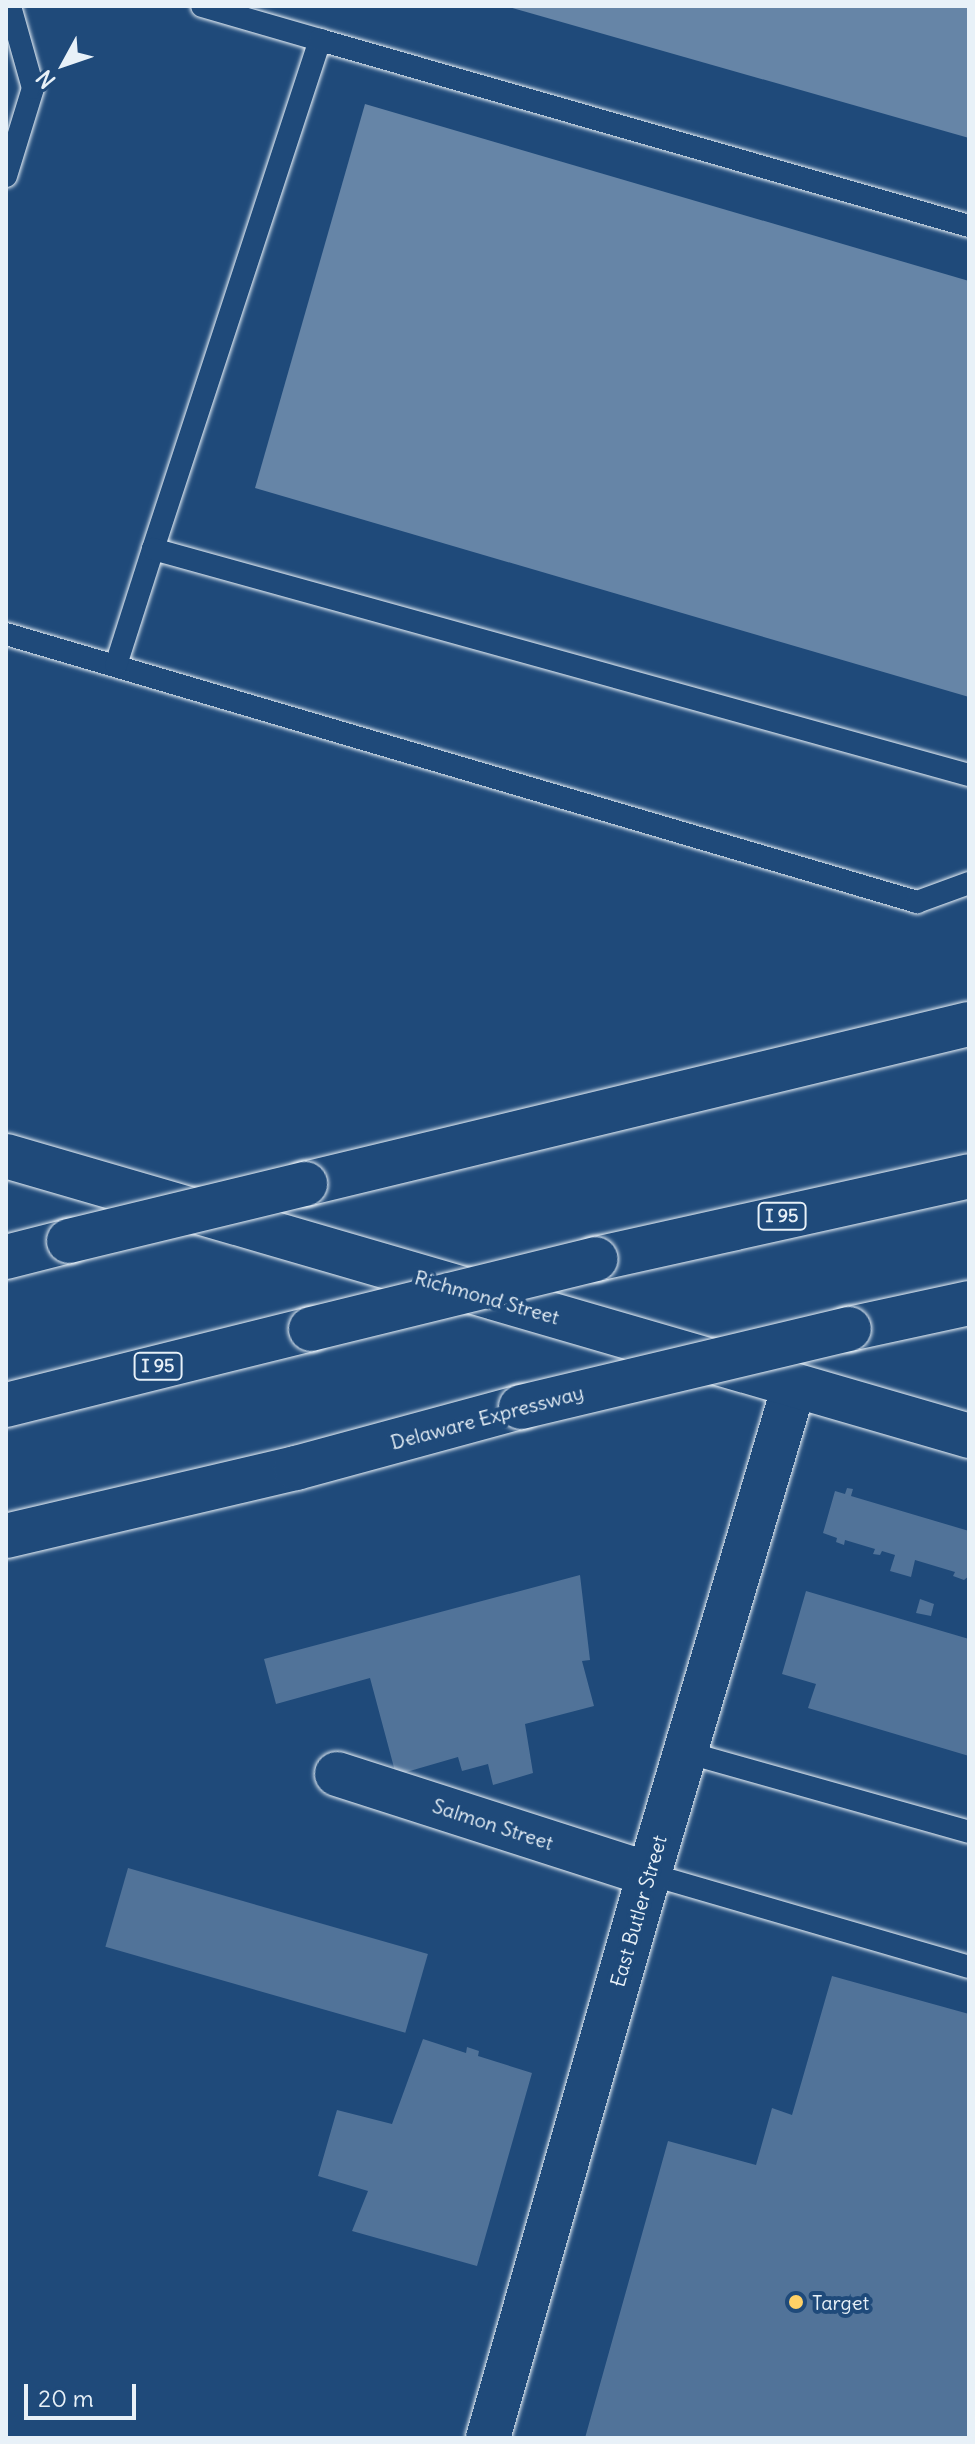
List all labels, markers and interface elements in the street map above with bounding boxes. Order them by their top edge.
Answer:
north arrow [24,24,104,104]
text: N [30,65,61,94]
road number: I 95 [756,1202,808,1230]
street label: Richmond Street [412,1265,562,1329]
road number: I 95 [132,1352,184,1380]
street label: Delaware Expressway [388,1380,586,1454]
street label: Salmon Street [430,1793,556,1855]
street label: East Butler Street [605,1832,671,1990]
place label: Target [812,2290,869,2314]
marker: Target [787,2293,805,2311]
scale bar [28,2368,140,2418]
text: 20 m [38,2383,94,2413]

